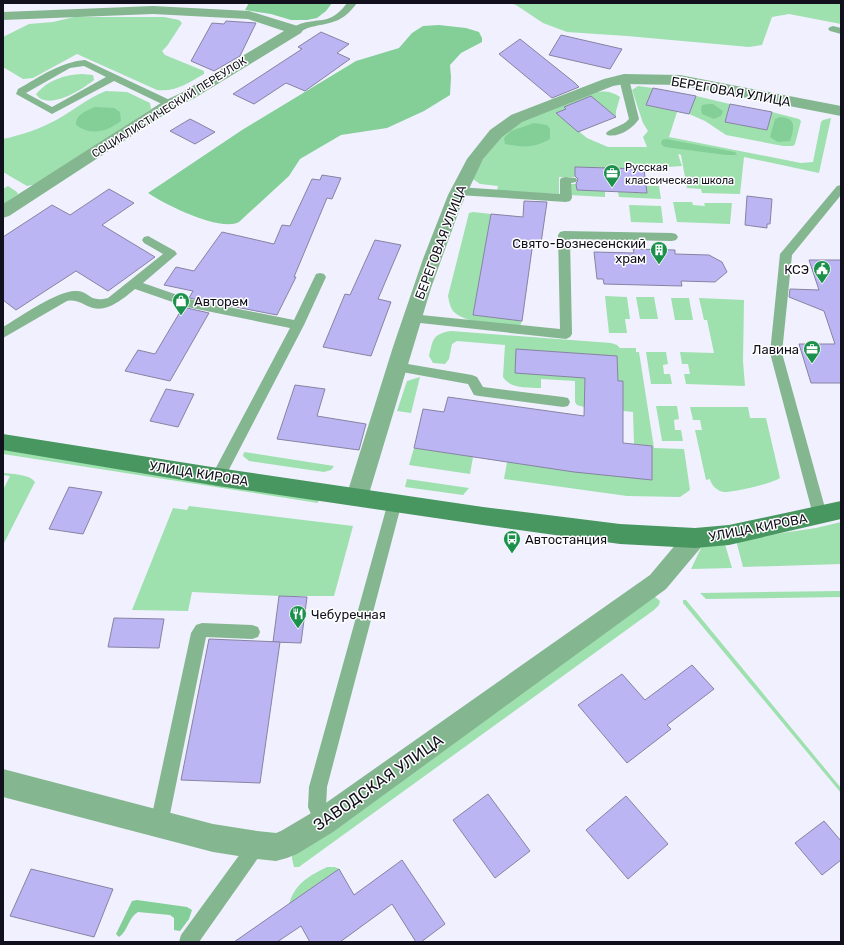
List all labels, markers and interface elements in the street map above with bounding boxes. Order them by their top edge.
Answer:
street label: СОЦИАЛИСТИЧЕСКИЙ ПЕРЕУЛОК [90,54,249,161]
street label: БЕРЕГОВАЯ УЛИЦА [670,74,792,109]
place label: Русская классическая школа [625,161,734,187]
office icon: Русская классическая школа [602,163,622,188]
street label: БЕРЕГОВАЯ УЛИЦА [412,183,469,302]
place label: Свято-Вознесенский храм [512,236,646,266]
building icon: Свято-Вознесенский храм [649,240,669,265]
public building icon: КСЭ [812,259,832,284]
place label: КСЭ [784,262,809,277]
shop icon: Авторем [171,291,191,316]
place label: Авторем [194,294,248,309]
office icon: Лавина [802,339,822,364]
place label: Лавина [752,342,799,357]
street label: УЛИЦА КИРОВА [148,458,250,489]
street label: УЛИЦА КИРОВА [708,511,809,544]
bus stop icon: Автостанция [502,529,522,554]
place label: Автостанция [525,532,607,547]
restaurant icon: Чебуречная [288,604,308,629]
place label: Чебуречная [311,607,386,622]
street label: ЗАВОДСКАЯ УЛИЦА [310,730,447,834]

